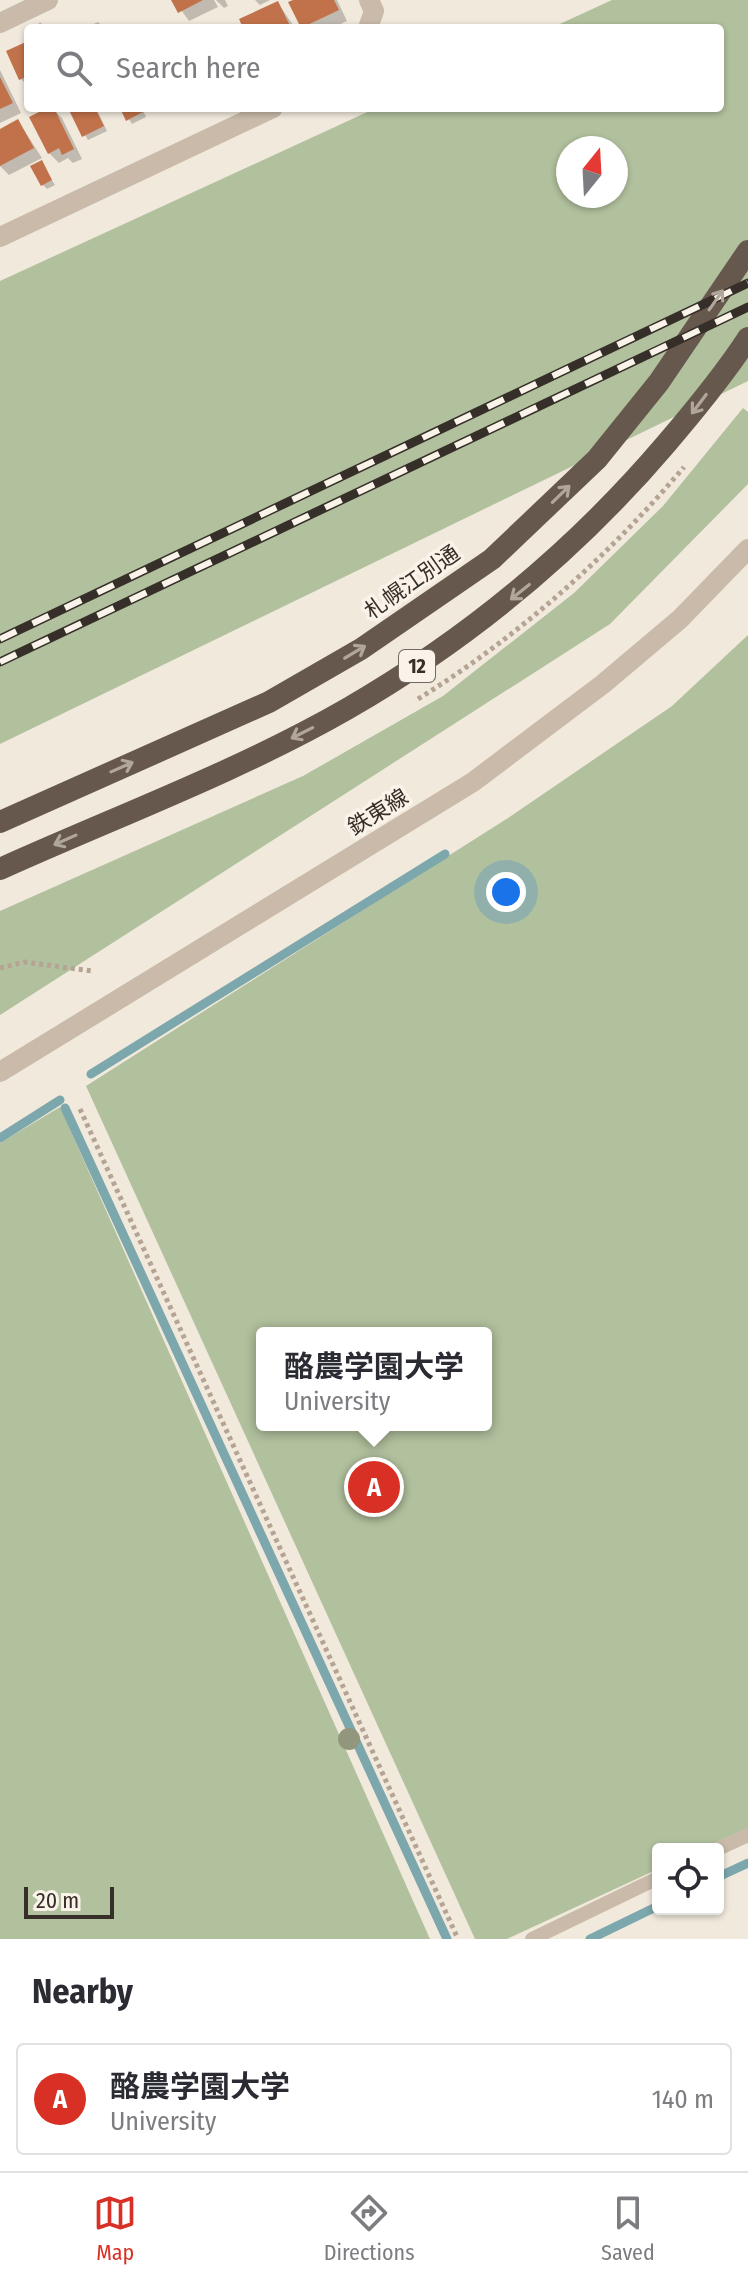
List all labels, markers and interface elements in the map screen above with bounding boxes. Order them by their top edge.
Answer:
search box [24,24,724,112]
icon: search [52,46,96,90]
text: Search here [116,50,261,86]
north arrow [556,136,628,208]
one-way arrow [708,289,724,311]
one-way arrow [690,393,707,414]
one-way arrow [550,485,570,504]
street label: 札幌江別通 [359,539,465,625]
one-way arrow [510,583,531,601]
one-way arrow [343,644,366,660]
road number: 12 [399,650,435,682]
one-way arrow [290,725,314,741]
one-way arrow [110,759,134,774]
street label: 鉄東線 [343,783,413,841]
one-way arrow [53,833,78,848]
your location [486,872,526,912]
popup [256,1327,492,1431]
text: 酪農学園大学 [284,1349,464,1385]
text: University [284,1386,390,1417]
pin: A [348,1457,400,1517]
map controls [652,1843,724,1915]
button: locate [652,1843,724,1915]
scale bar [24,1883,114,1919]
text: 20 m [36,1887,79,1914]
text: Nearby [32,1971,133,2012]
text: 酪農学園大学 [110,2069,290,2105]
text: A [53,2084,67,2115]
text: 140 m [652,2084,714,2115]
text: University [110,2106,216,2137]
tab: Map [93,2191,137,2266]
tab: Directions [324,2191,415,2266]
tab: Saved [601,2191,655,2266]

